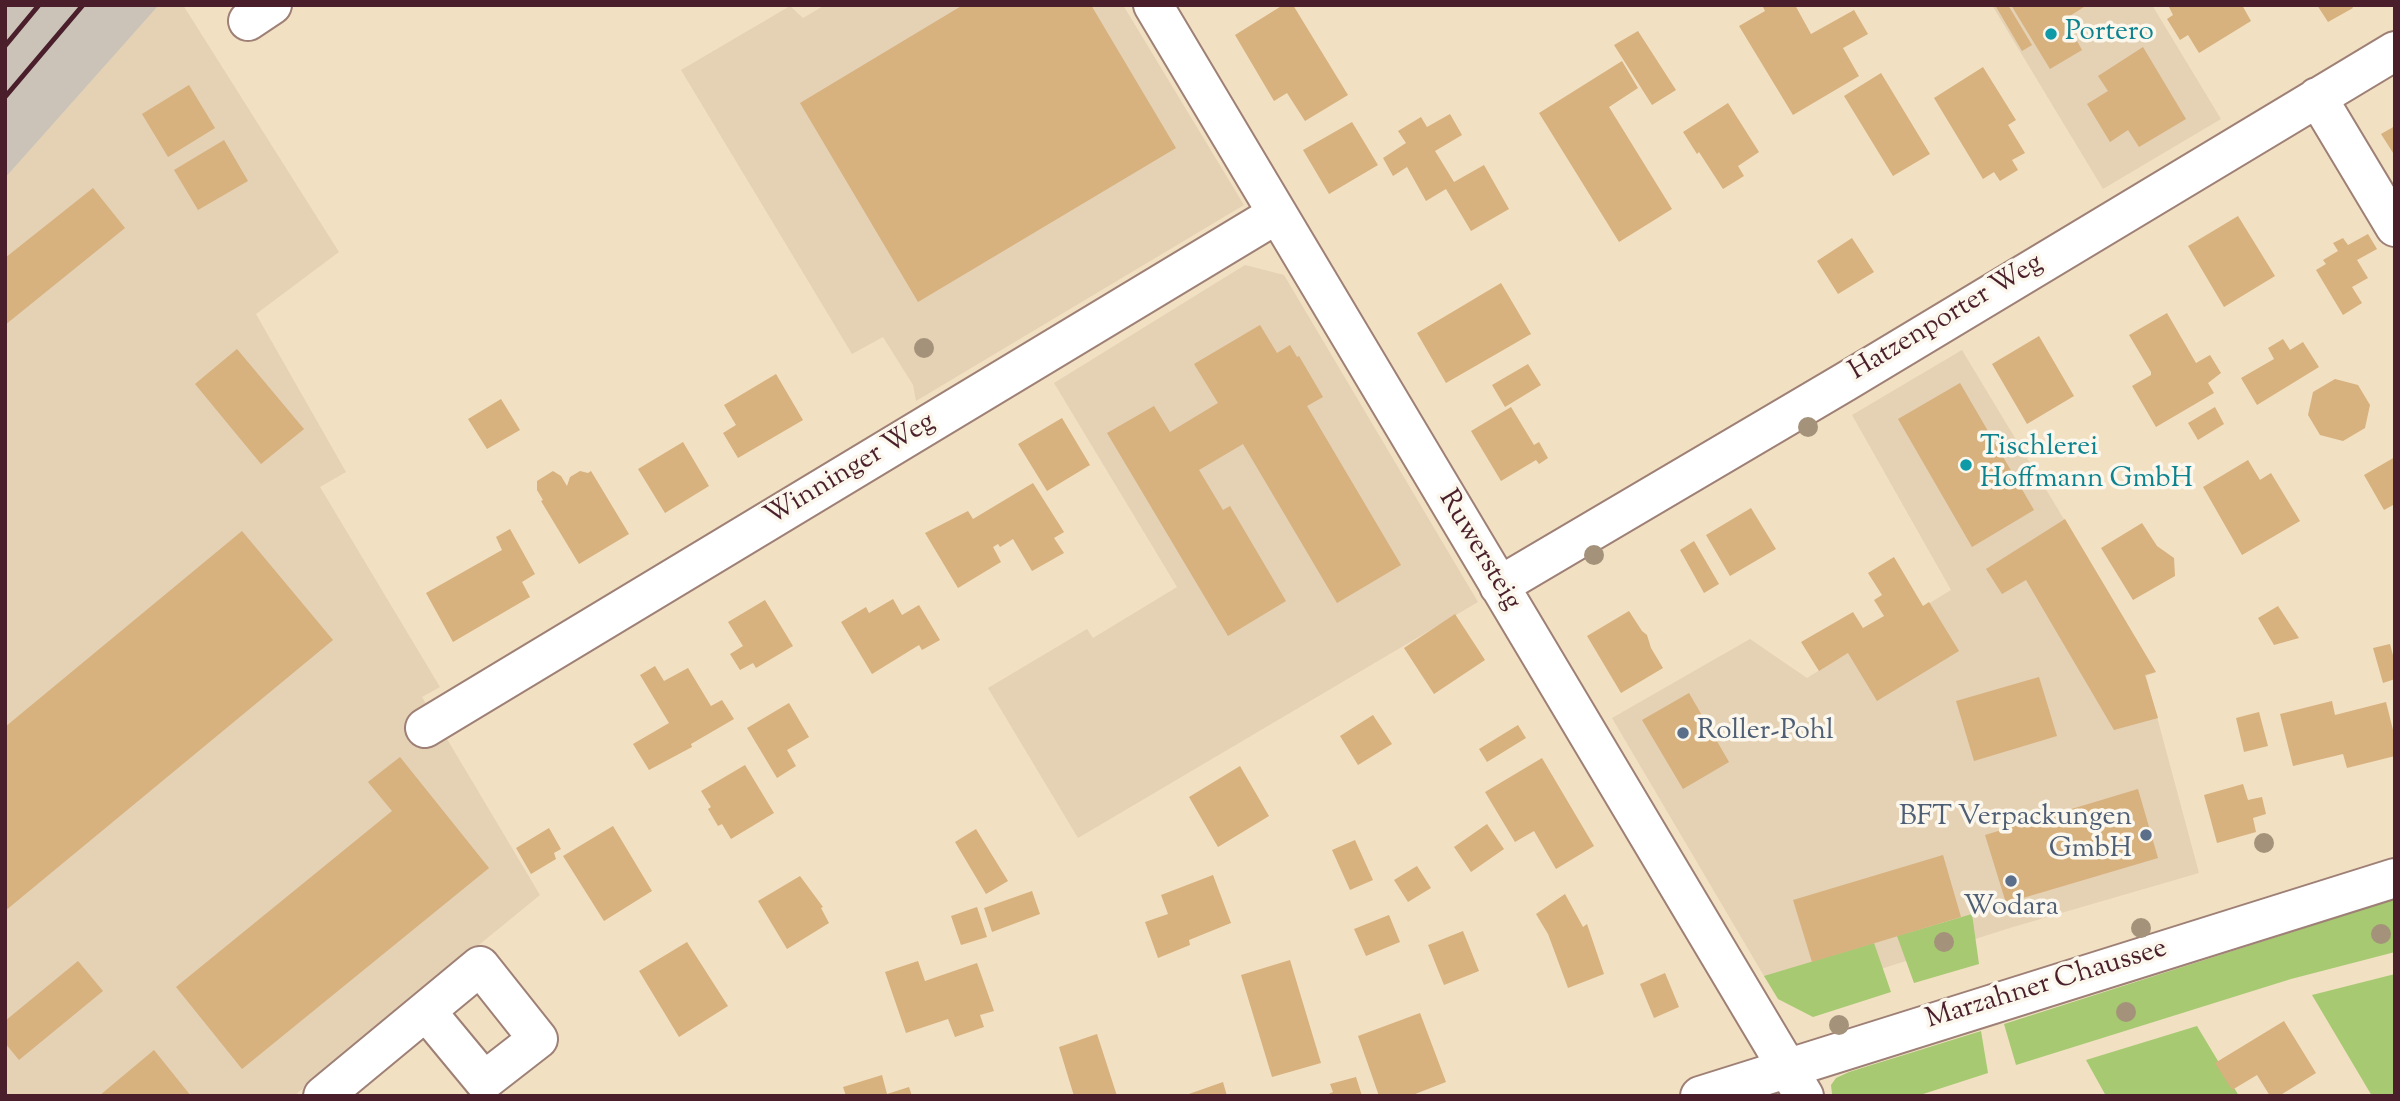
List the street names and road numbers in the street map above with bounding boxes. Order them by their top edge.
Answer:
street label: Hatzenporter Weg [1844,248,2050,390]
street label: Winninger Weg [760,407,942,535]
street label: Ruwersteig [1429,485,1527,617]
street label: Marzahner Chaussee [1922,933,2172,1039]

